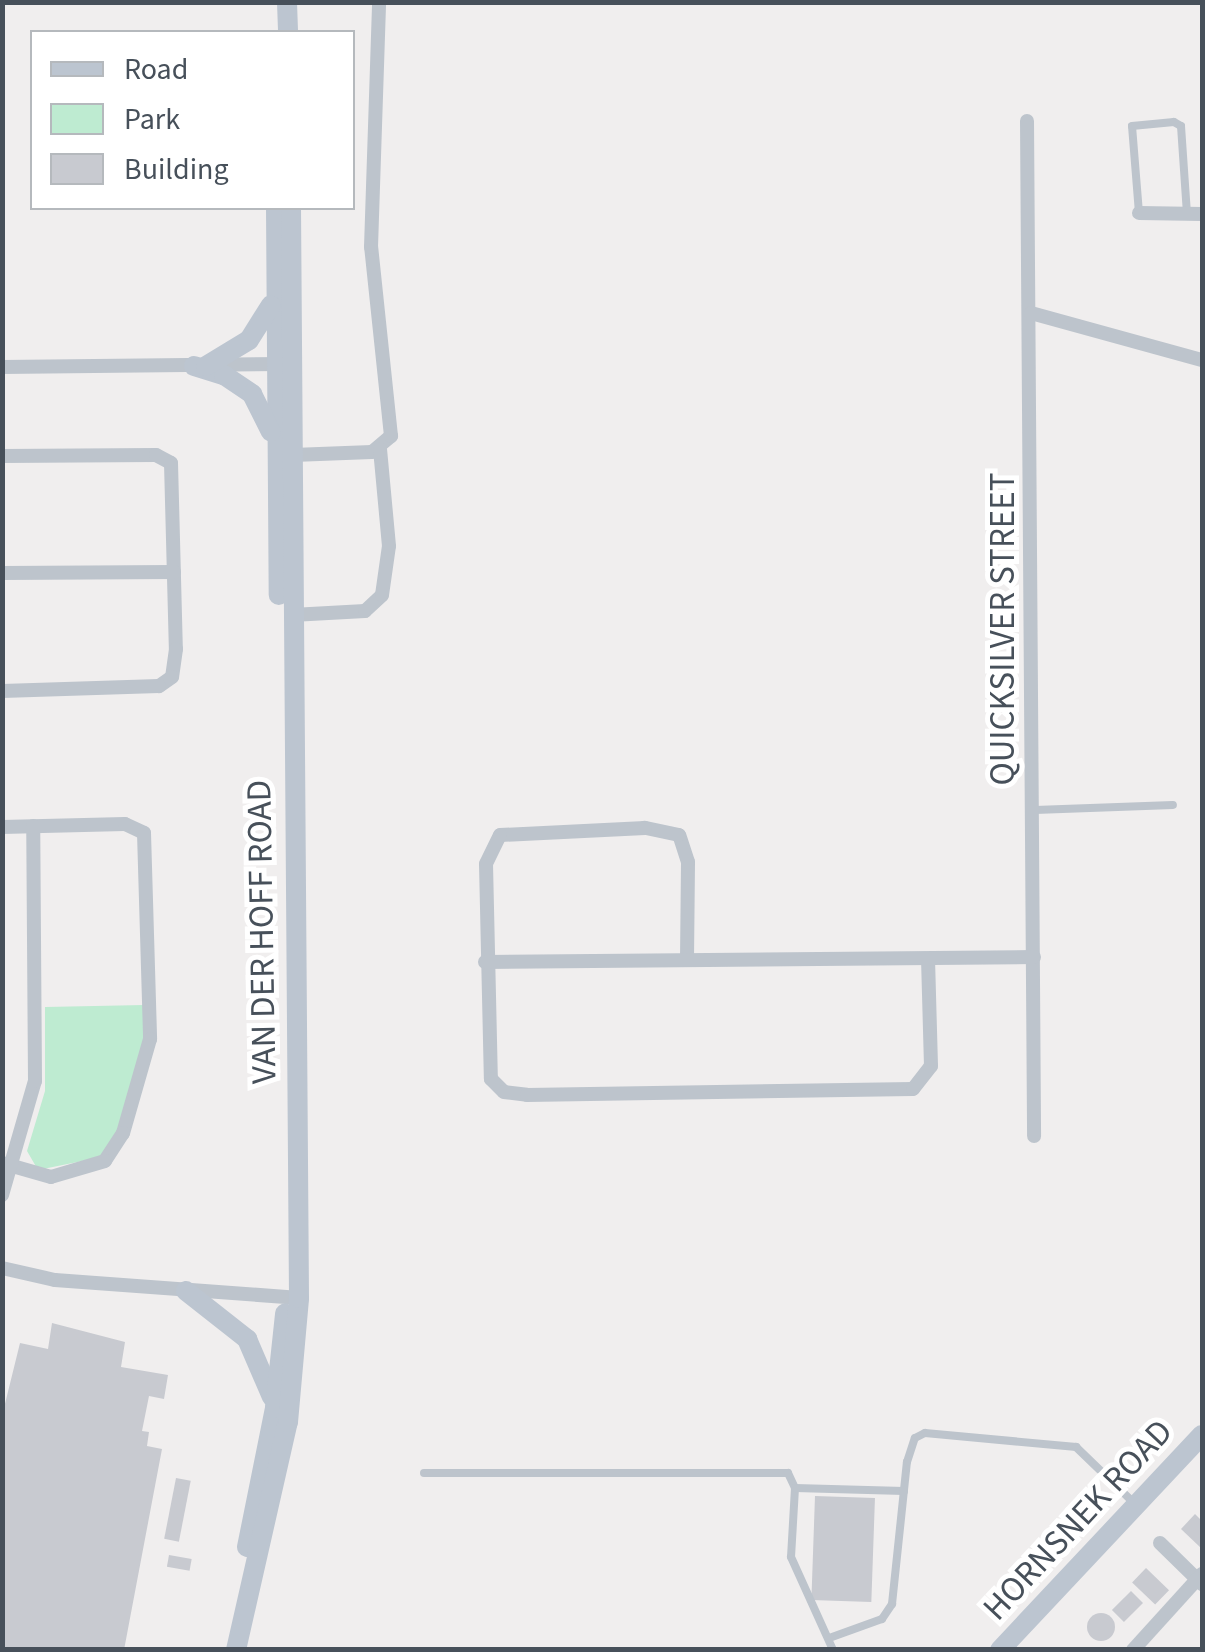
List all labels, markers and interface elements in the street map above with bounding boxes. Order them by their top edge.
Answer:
legend [30,30,355,210]
text: Road [124,48,188,91]
text: Park [124,98,180,141]
text: Building [124,148,229,191]
street label: QUICKSILVER STREET [982,473,1024,785]
street label: VAN DER HOFF ROAD [238,780,286,1084]
street label: HORNSNEK ROAD [974,1411,1182,1629]

